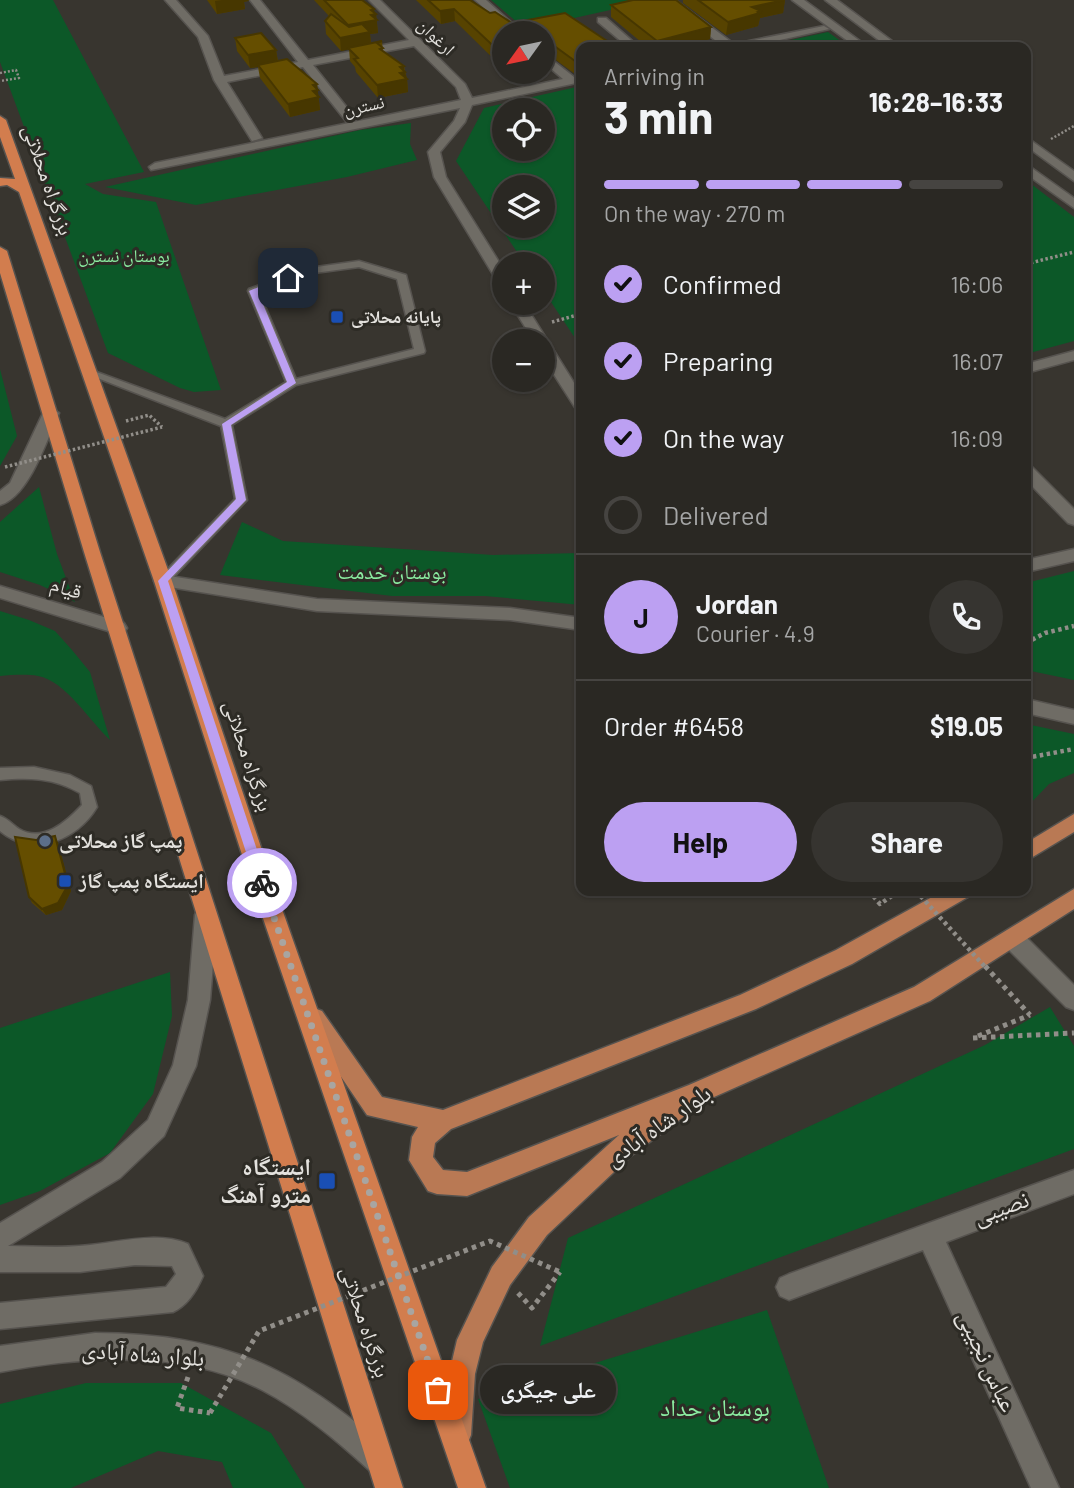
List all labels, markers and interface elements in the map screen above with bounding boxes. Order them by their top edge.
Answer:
street label: ارغوان [413,13,460,60]
north arrow [492,21,555,84]
map controls [492,21,555,392]
text: Arriving in [604,62,705,90]
text: 16:28–16:33 [869,86,1003,117]
text: 3 min [604,88,713,143]
street label: نسترن [341,90,386,121]
button: locate [492,98,555,161]
street label: بزرگراه محلاتی [17,121,80,239]
button: layers [492,175,555,238]
text: On the way · 270 m [604,199,785,227]
park label: بوستان نسترن [78,244,170,267]
pin [258,248,318,308]
button: + [492,252,555,315]
icon: home [269,259,307,297]
icon: check [604,265,642,303]
text: Confirmed [663,268,782,299]
text: 16:06 [950,270,1003,298]
place label: پایانه محلاتی [351,305,441,328]
marker: پایانه محلاتی [329,309,345,325]
button: − [492,329,555,392]
icon: check [604,342,642,380]
text: Preparing [663,345,773,376]
text: 16:07 [951,347,1003,375]
icon: check [604,419,642,457]
text: On the way [663,422,784,453]
text: 16:09 [950,424,1003,452]
text: Delivered [663,499,769,530]
park label: بوستان خدمت [338,558,446,584]
street label: قیام [47,570,85,606]
button: phone [929,580,1003,654]
text: Jordan [696,588,778,619]
text: J [633,602,649,633]
text: Courier · 4.9 [696,619,815,647]
street label: بزرگراه محلاتی [218,697,279,815]
text: Order #6458 [604,710,744,741]
text: $19.05 [930,710,1003,741]
button: Help [604,802,797,882]
button: Share [811,802,1003,882]
place label: پمپ گاز محلاتی [59,827,182,854]
marker: پمپ گاز محلاتی [37,833,53,849]
courier [227,848,297,918]
icon: bike [243,864,281,902]
place label: ایستگاه پمپ گاز [78,867,204,893]
marker: ایستگاه پمپ گاز [57,873,73,889]
street label: بلوار شاه آبادی [598,1078,716,1173]
place label: ایستگاه مترو آهنگ [220,1151,311,1208]
marker: ایستگاه مترو آهنگ [317,1171,337,1191]
street label: نصیبی [969,1183,1033,1231]
street label: بزرگراه محلاتی [335,1263,396,1381]
street label: عباس نجیبی [951,1305,1025,1416]
street label: بلوار شاه آبادی [81,1334,206,1372]
pin [408,1360,468,1420]
callout: علی جیگری [480,1366,616,1414]
icon: bag [419,1371,457,1409]
text: علی جیگری [500,1375,596,1403]
park label: بوستان حداد [660,1392,770,1422]

